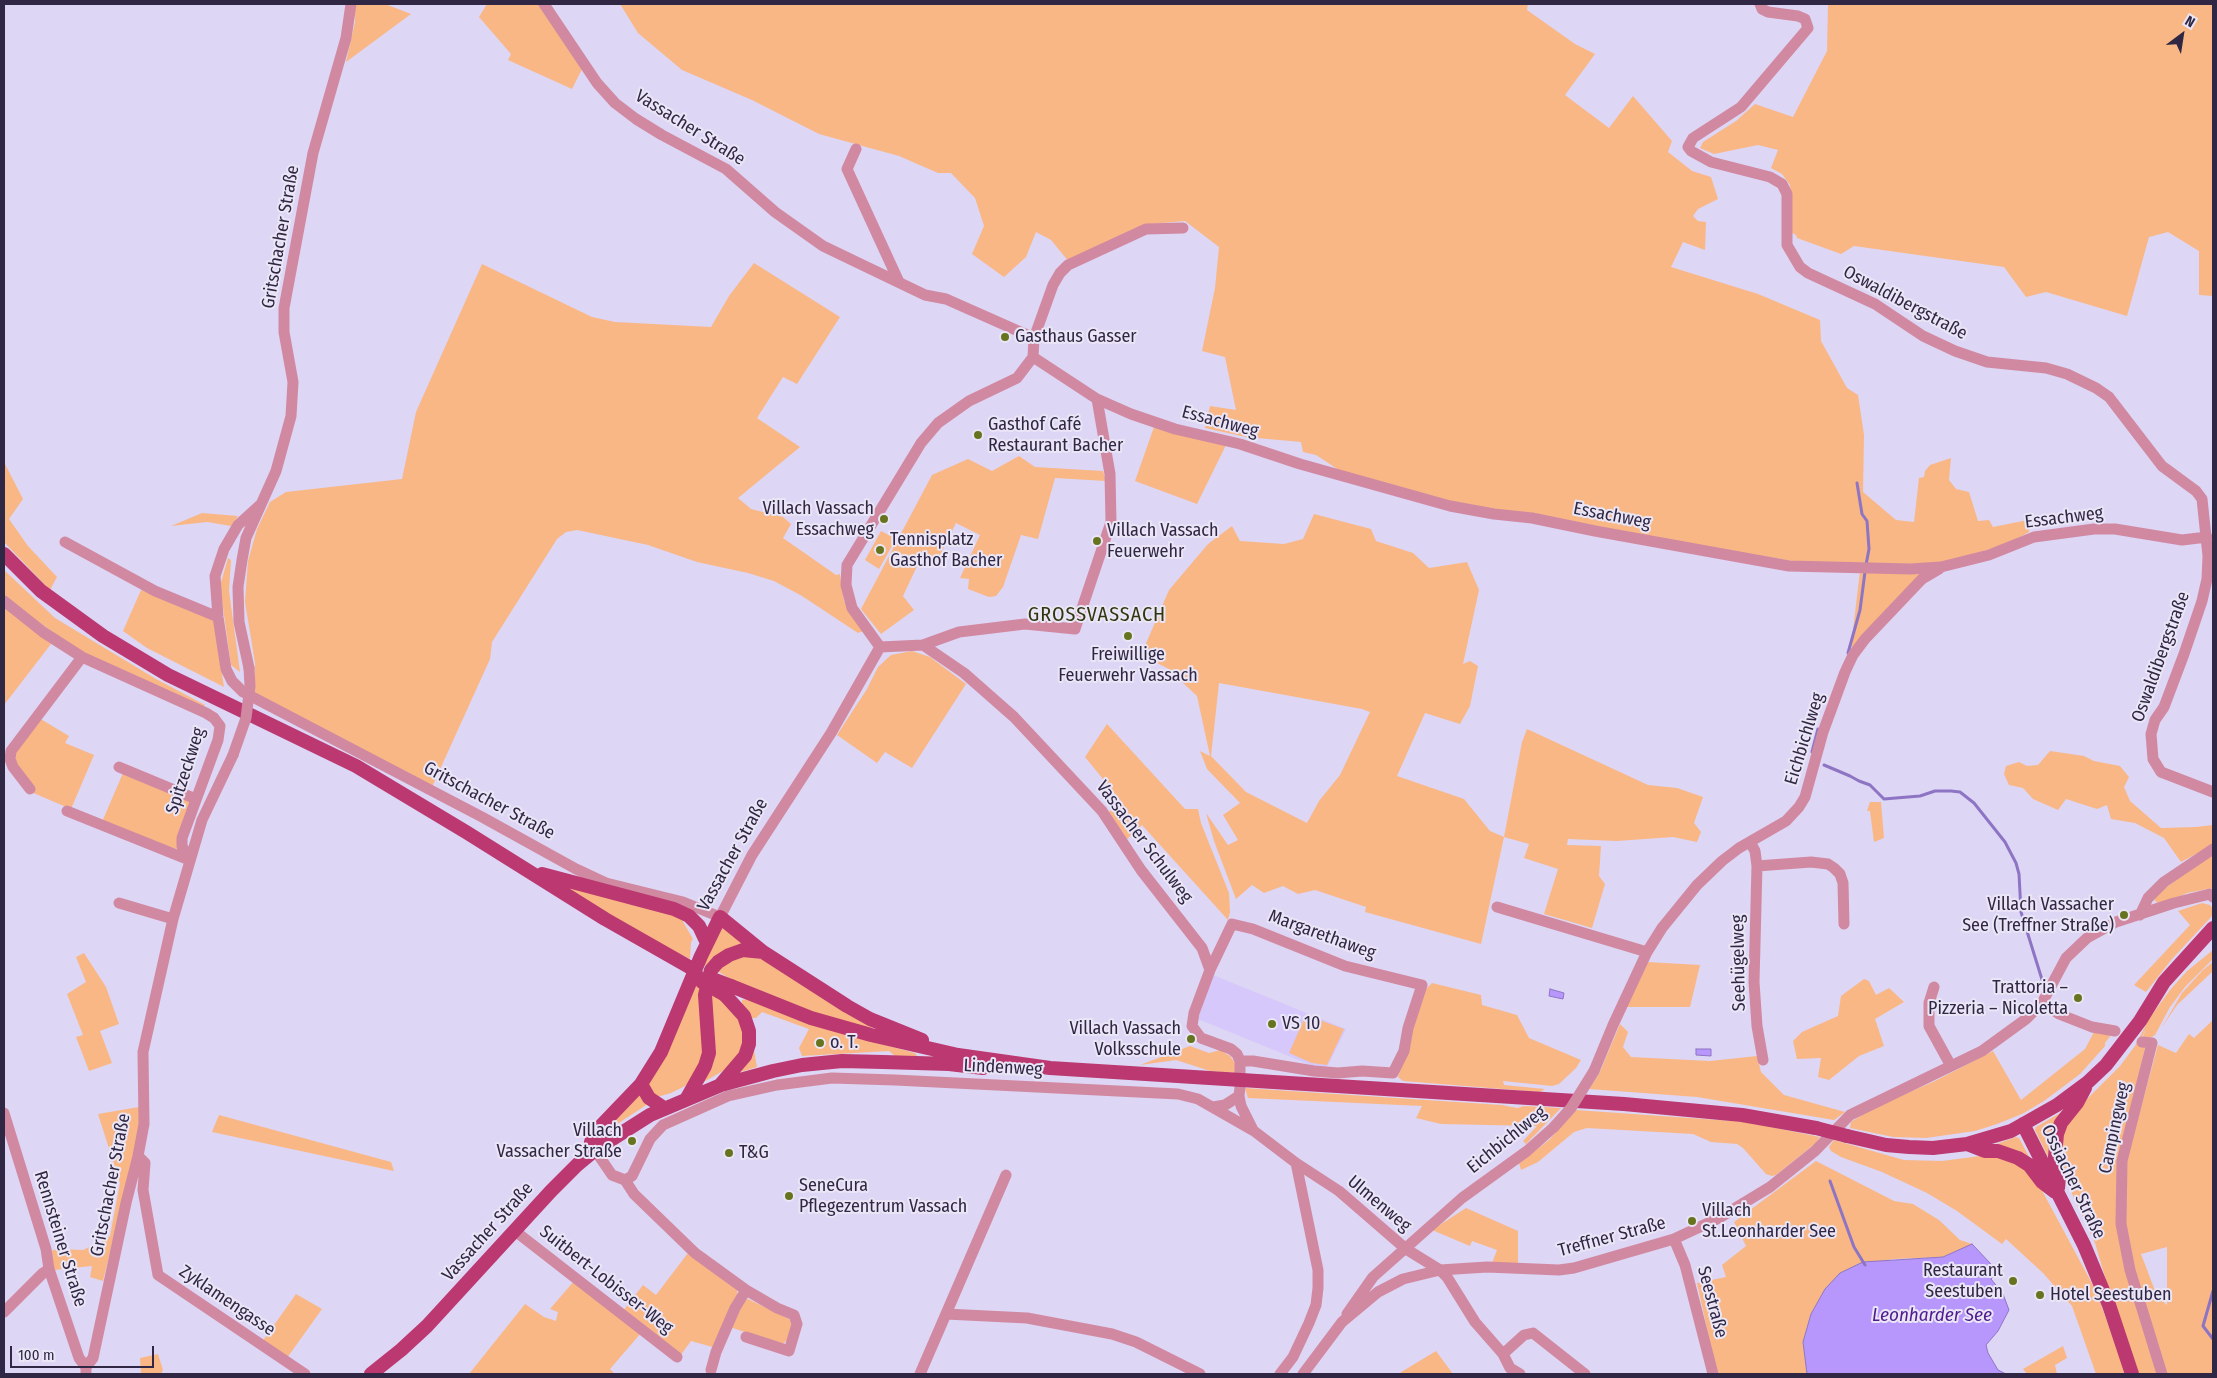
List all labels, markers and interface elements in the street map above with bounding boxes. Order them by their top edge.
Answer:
north arrow [2157,10,2207,60]
text: N [2182,12,2198,31]
street label: Vassacher Straße [631,86,749,170]
street label: Gritschacher Straße [258,164,304,310]
street label: Oswaldibergstraße [1839,261,1971,345]
place label: Gasthaus Gasser [1015,326,1137,348]
marker: Gasthaus Gasser [999,331,1011,343]
street label: Essachweg [1179,401,1261,443]
place label: Gasthof Café Restaurant Bacher [988,414,1123,456]
marker: Gasthof Café Restaurant Bacher [972,429,984,441]
place label: Villach Vassach Essachweg [762,498,874,540]
street label: Essachweg [1571,498,1653,534]
street label: Essachweg [2024,502,2104,534]
marker: Villach Vassach Essachweg [878,513,890,525]
place label: Villach Vassach Feuerwehr [1107,520,1219,562]
place label: Tennisplatz Gasthof Bacher [890,529,1002,572]
marker: Villach Vassach Feuerwehr [1091,535,1103,547]
marker: Tennisplatz Gasthof Bacher [874,544,886,556]
street label: Oswaldibergstraße [2127,589,2195,725]
district label: GROSSVASSACH [1026,603,1168,627]
marker: Freiwillige Feuerwehr Vassach [1122,630,1134,642]
place label: Freiwillige Feuerwehr Vassach [1058,644,1198,686]
street label: Eichbichlweg [1781,690,1829,788]
street label: Spitzeckweg [162,725,210,817]
street label: Gritschacher Straße [420,757,558,845]
street label: Vassacher Schulweg [1091,777,1197,907]
street label: Vassacher Straße [693,795,773,915]
place label: Villach Vassacher See (Treffner Straße) [1962,894,2114,936]
street label: Margarethaweg [1265,906,1379,964]
marker: Villach Vassacher See (Treffner Straße) [2118,909,2130,921]
street label: Seehügelweg [1727,915,1751,1011]
place label: Trattoria – Pizzeria – Nicoletta [1928,977,2068,1020]
marker: Trattoria – Pizzeria – Nicoletta [2072,992,2084,1004]
place label: VS 10 [1282,1013,1320,1035]
place label: Villach Vassach Volksschule [1069,1018,1181,1060]
marker: VS 10 [1266,1018,1278,1030]
place label: o. T. [830,1032,858,1054]
marker: Villach Vassach Volksschule [1185,1033,1197,1045]
marker: o. T. [814,1037,826,1049]
street label: Lindenweg [963,1055,1043,1081]
street label: Campingweg [2095,1080,2135,1176]
street label: Eichbichlweg [1463,1102,1551,1178]
street label: Gritschacher Straße [87,1112,135,1258]
place label: Villach Vassacher Straße [497,1120,622,1162]
street label: Ossiacher Straße [2036,1121,2110,1243]
marker: Villach Vassacher Straße [626,1135,638,1147]
place label: T&G [739,1142,769,1164]
marker: T&G [723,1147,735,1159]
street label: Rennsteiner Straße [29,1168,91,1310]
street label: Ulmenweg [1343,1171,1415,1237]
place label: SeneCura Pflegezentrum Vassach [799,1175,967,1218]
street label: Vassacher Straße [438,1178,538,1286]
marker: SeneCura Pflegezentrum Vassach [783,1190,795,1202]
place label: Villach St.Leonharder See [1702,1200,1836,1242]
street label: Treffner Straße [1556,1212,1668,1262]
marker: Villach St.Leonharder See [1686,1215,1698,1227]
street label: Suitbert-Lobisser-Weg [535,1221,677,1339]
place label: Restaurant Seestuben [1923,1260,2003,1302]
street label: Zyklamengasse [175,1261,279,1341]
street label: Seestraße [1692,1264,1732,1340]
marker: Restaurant Seestuben [2007,1275,2019,1287]
place label: Hotel Seestuben [2050,1284,2172,1306]
marker: Hotel Seestuben [2034,1289,2046,1301]
water label: Leonharder See [1872,1305,1992,1327]
scale bar [12,1336,156,1368]
text: 100 m [18,1346,55,1364]

